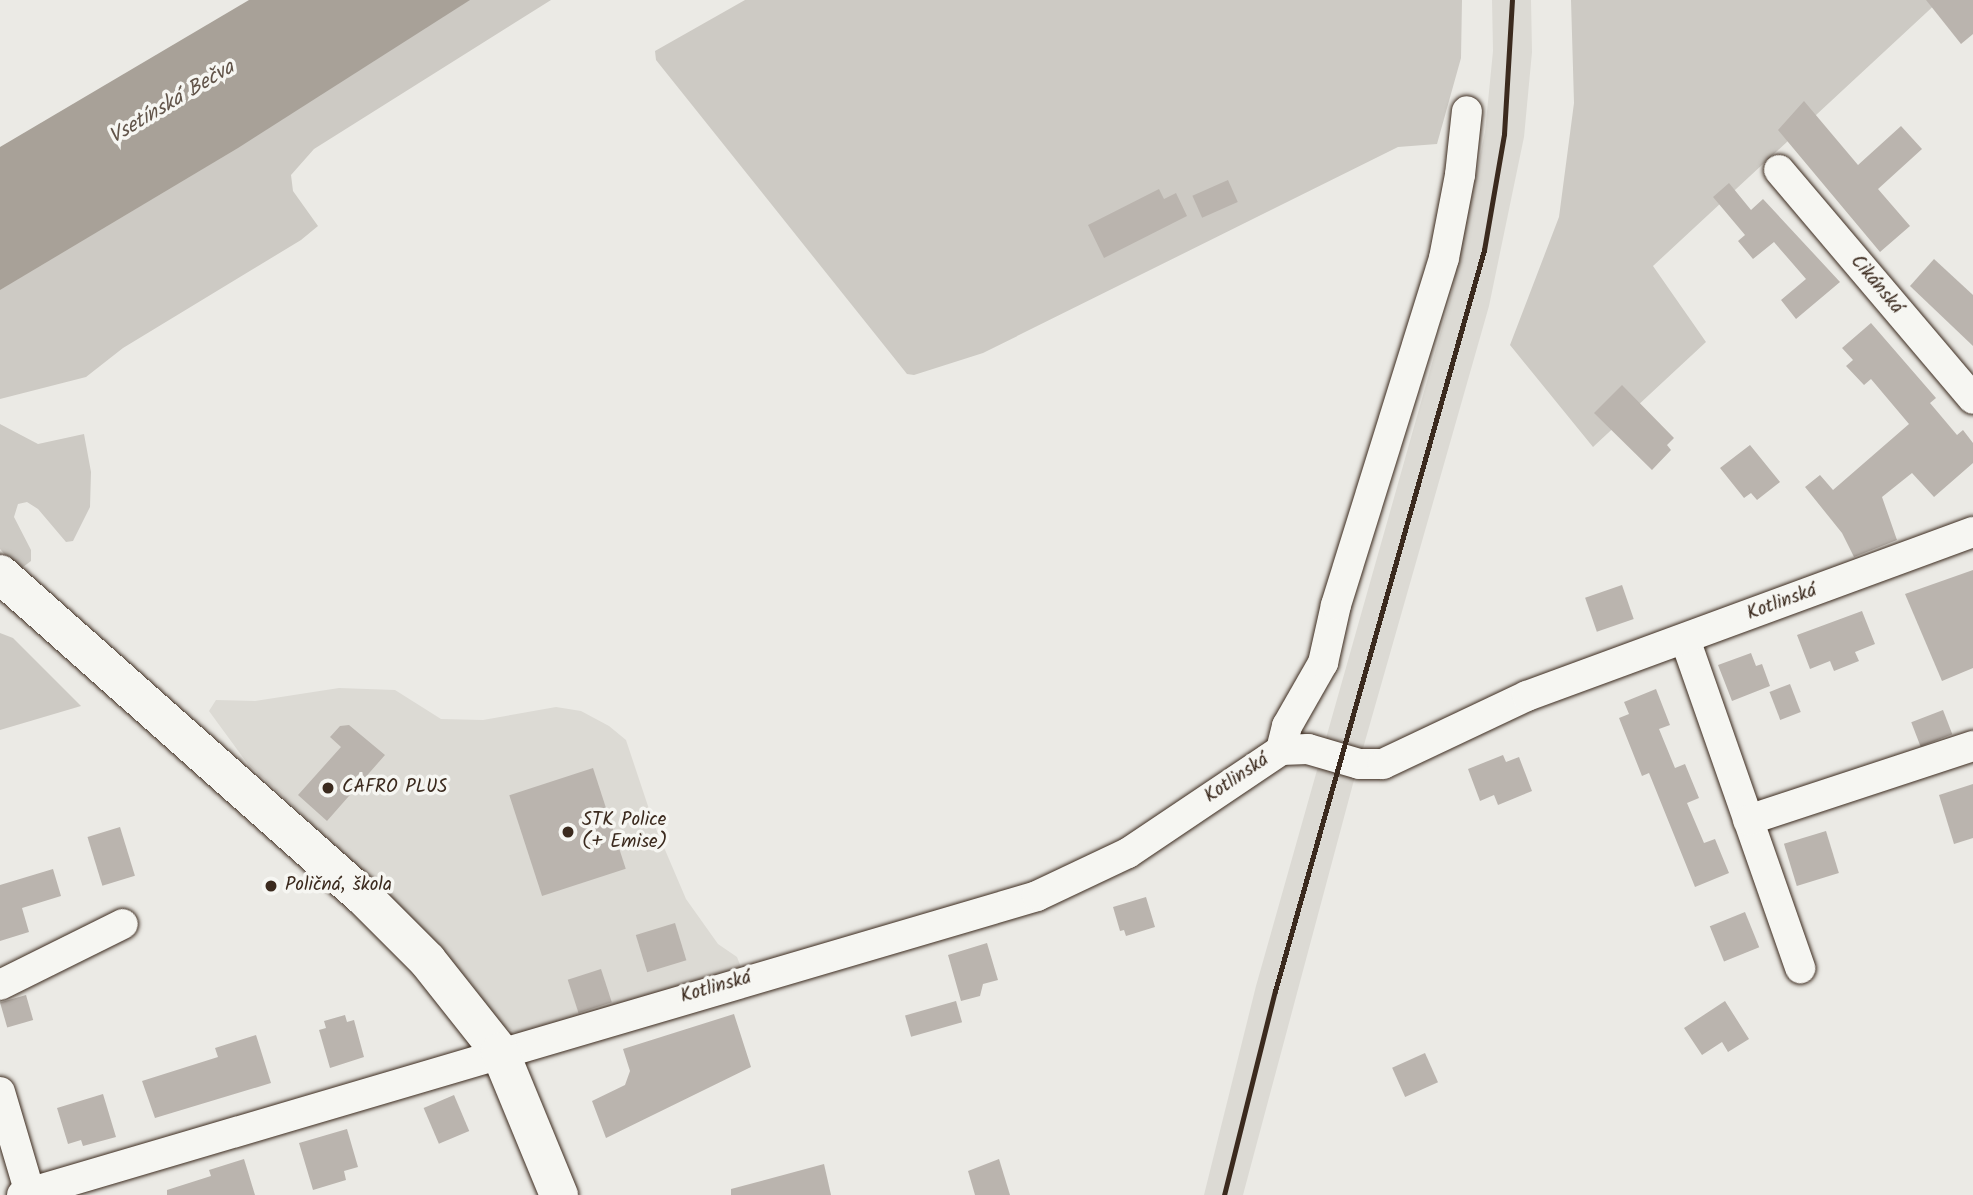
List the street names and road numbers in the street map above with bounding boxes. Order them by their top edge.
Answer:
street label: Cikánská [1845,251,1907,319]
street label: Kotlinská [1744,580,1820,626]
street label: Kotlinská [1201,749,1273,809]
street label: Kotlinská [678,967,754,1009]

